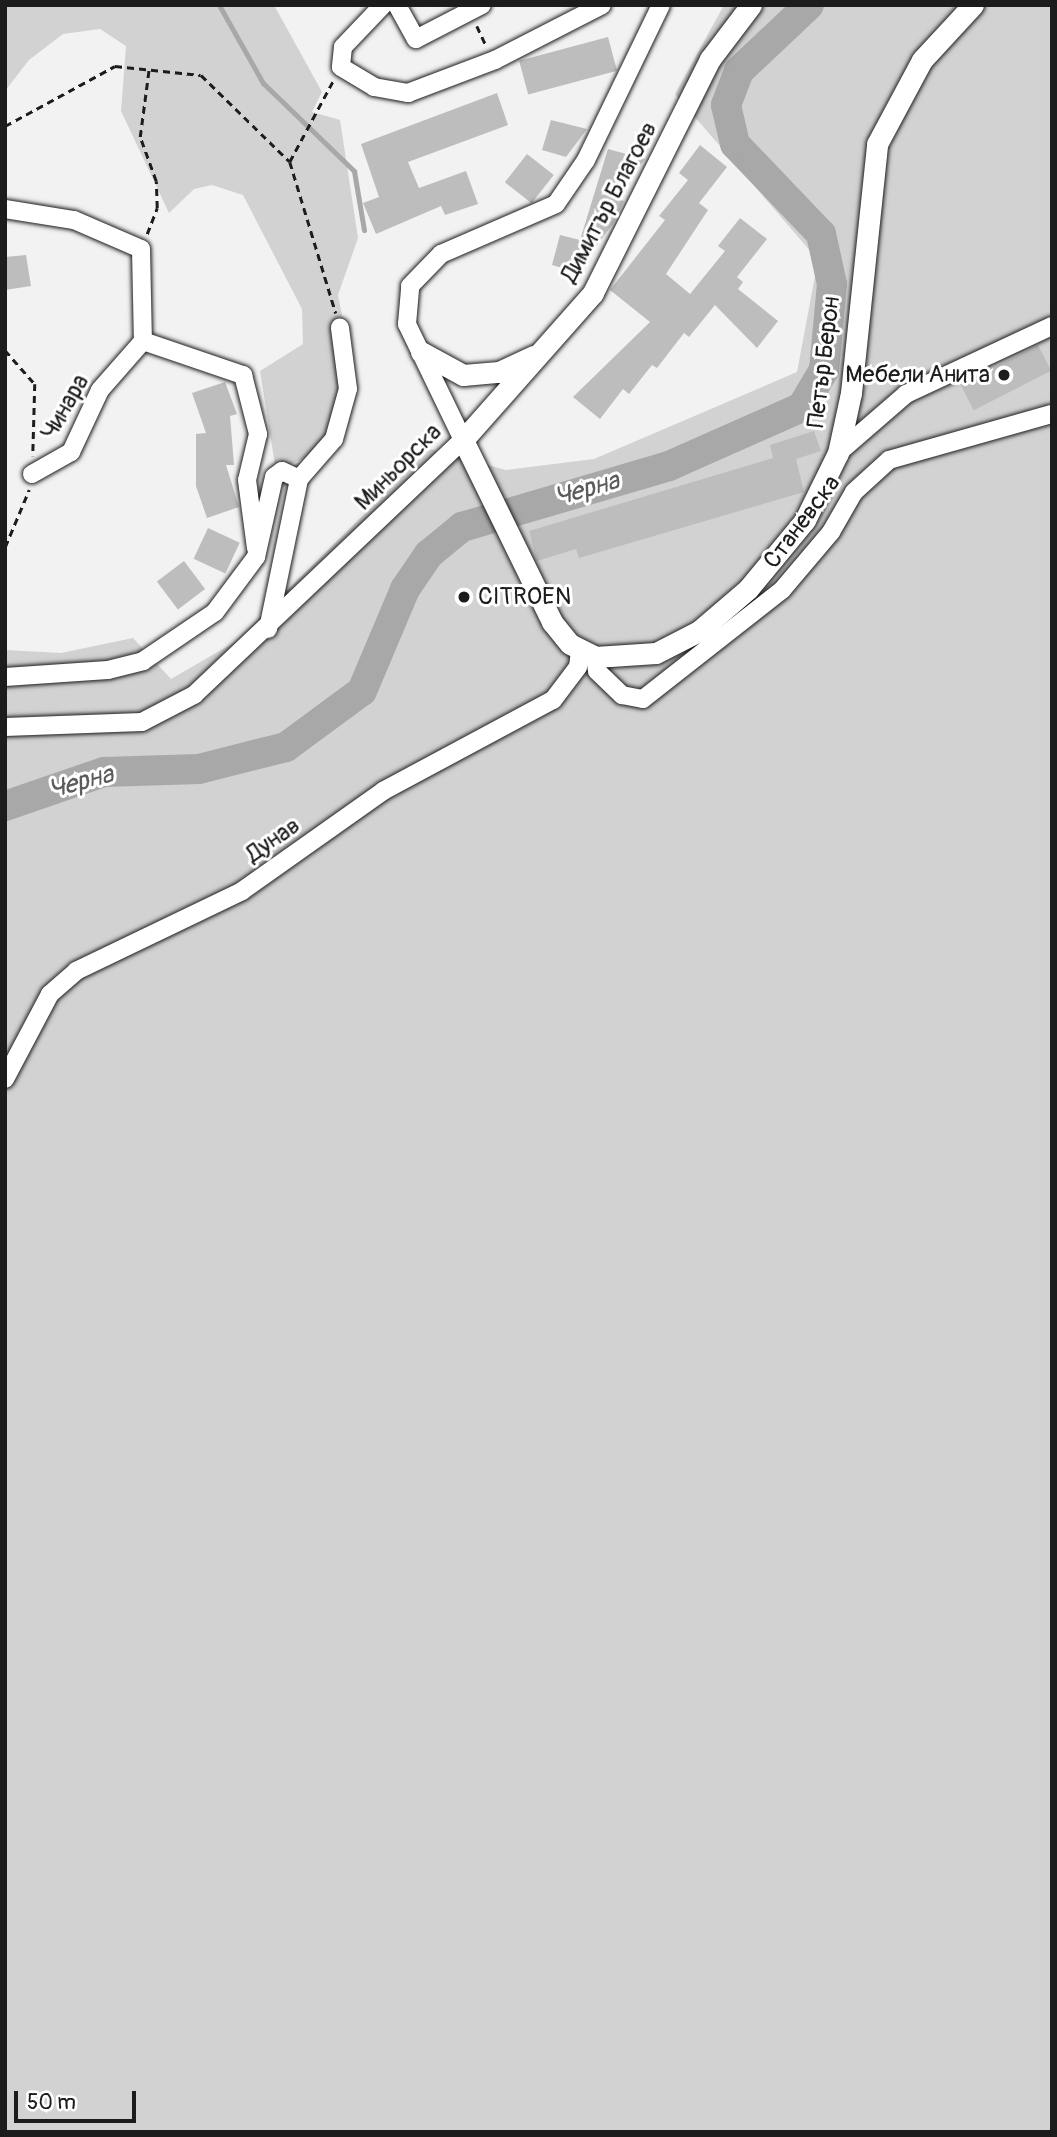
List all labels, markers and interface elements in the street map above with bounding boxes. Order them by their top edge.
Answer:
street label: Димитър Благоев [555,117,663,287]
street label: Петър Берон [802,295,846,429]
place label: Мебели Анита [845,361,990,389]
marker: Мебели Анита [996,367,1012,383]
street label: Чинара [35,369,95,445]
street label: Миньорска [349,418,447,516]
water label: Черна [551,466,623,514]
street label: Станевска [758,470,846,574]
place label: CITROEN [478,583,571,611]
marker: CITROEN [456,589,472,605]
water label: Черна [45,759,117,807]
street label: Дунав [240,811,306,869]
scale bar [18,2078,140,2122]
text: 50 m [27,2089,76,2116]

